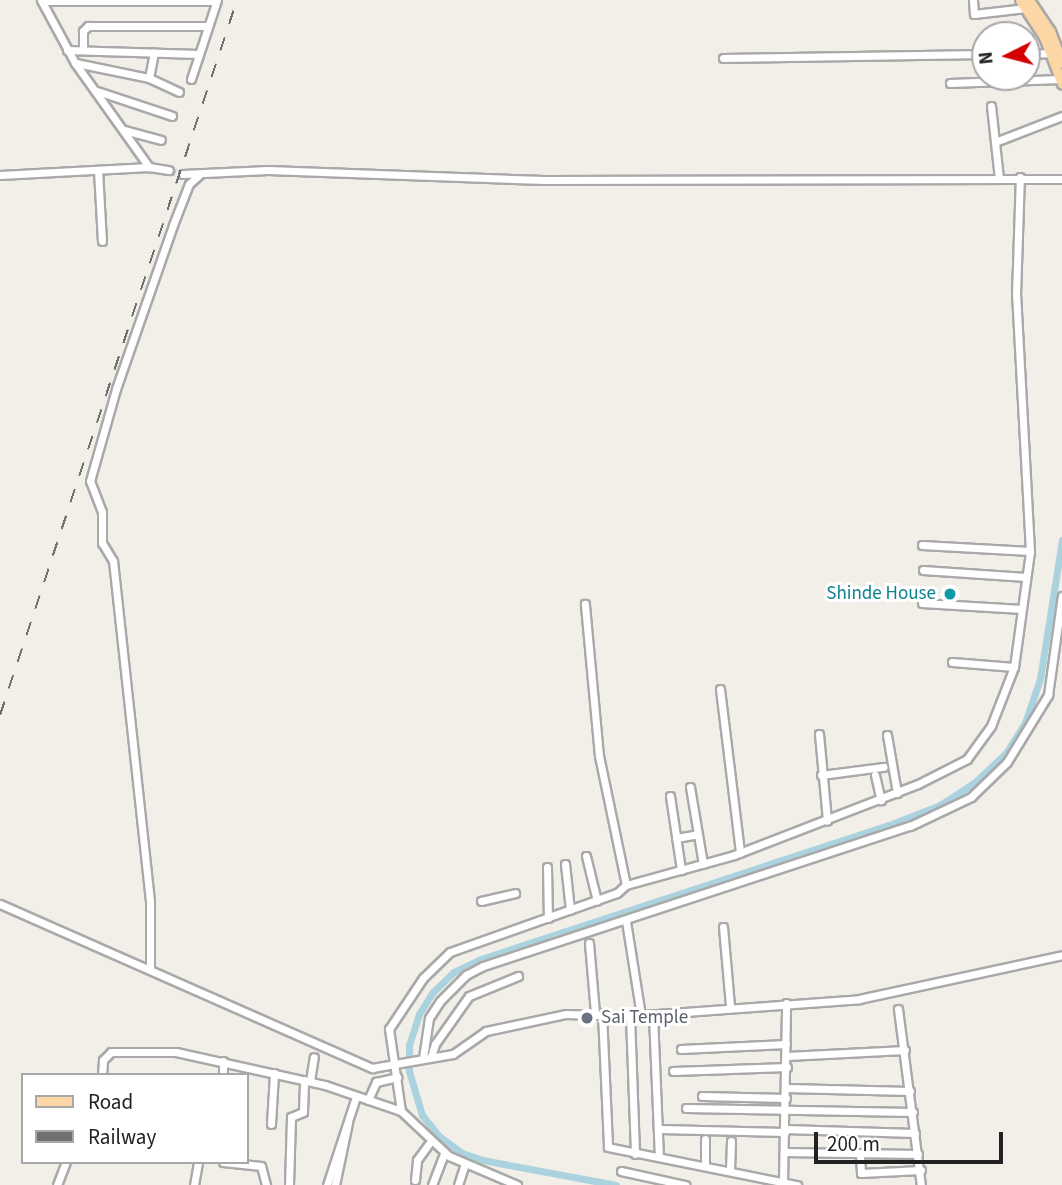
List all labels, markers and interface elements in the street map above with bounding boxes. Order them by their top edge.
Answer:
north arrow [971,21,1041,91]
text: N [973,50,1001,66]
place label: Shinde House [826,583,936,605]
marker: Shinde House [942,586,958,602]
place label: Sai Temple [601,1007,688,1029]
marker: Sai Temple [579,1010,595,1026]
legend [21,1073,248,1164]
text: Road [88,1087,133,1117]
scale bar [817,1118,1006,1162]
text: Railway [88,1122,156,1152]
text: 200 m [827,1129,880,1159]

